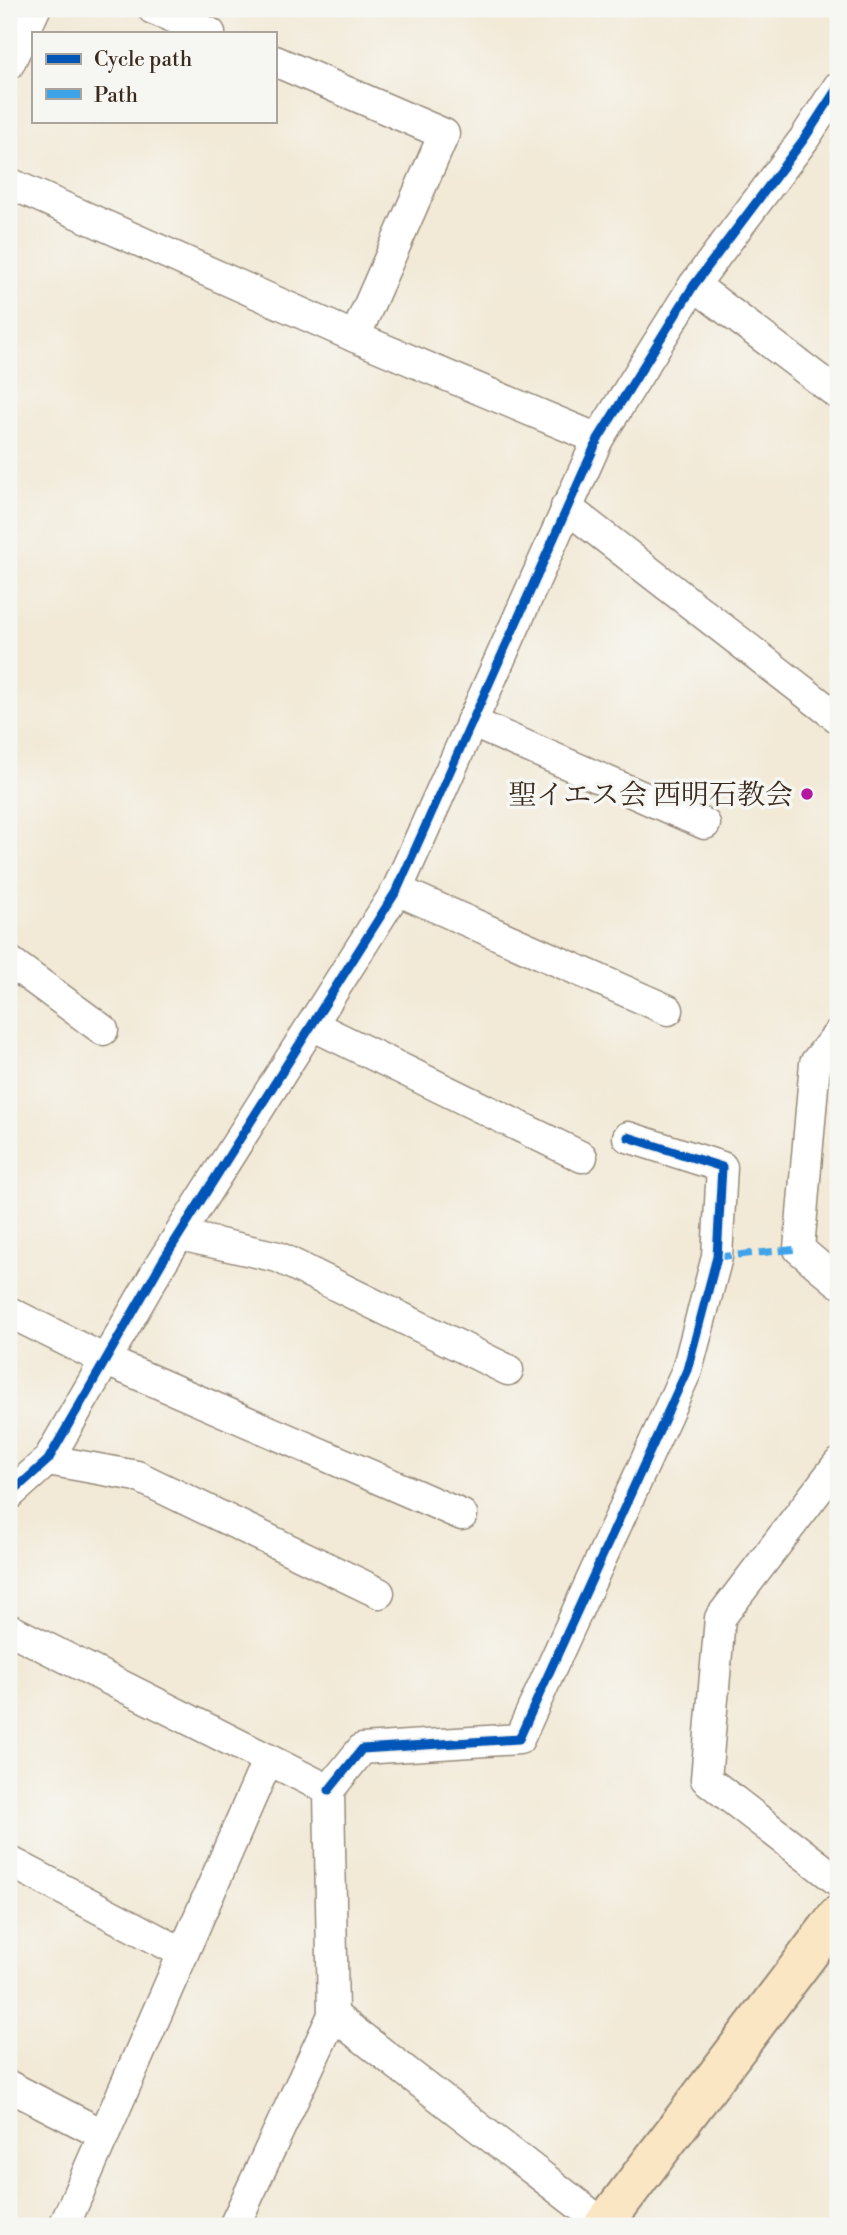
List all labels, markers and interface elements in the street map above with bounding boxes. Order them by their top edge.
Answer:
legend [32,32,276,122]
text: Cycle path [94,47,193,73]
text: Path [94,83,139,109]
place label: 聖イエス会 西明石教会 [508,778,793,813]
marker: 聖イエス会 西明石教会 [799,786,815,802]

